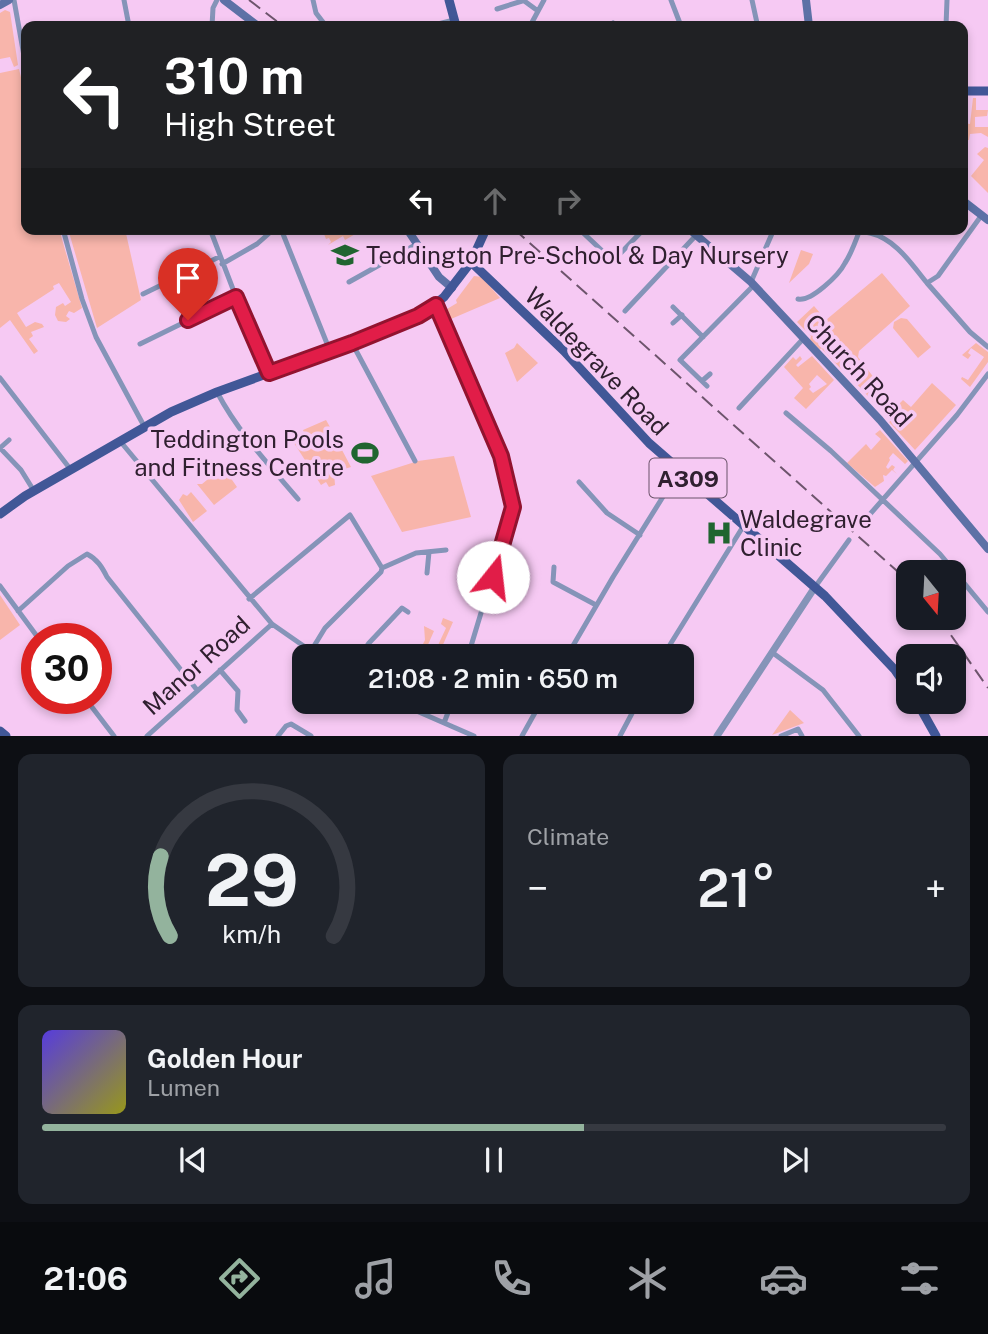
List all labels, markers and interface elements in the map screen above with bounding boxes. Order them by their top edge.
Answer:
text: 310 m [164,47,304,105]
icon: left [49,49,140,140]
text: High Street [164,106,336,143]
icon: left [403,182,441,220]
icon: ahead [476,182,514,220]
icon: right [549,182,587,220]
school or university icon: Teddington Pre-School & Day Nursery [330,240,360,270]
place label: Teddington Pre-School & Day Nursery [366,241,789,269]
pin [158,248,218,320]
icon: arrive [169,259,207,297]
street label: Waldegrave Road [519,281,675,441]
street label: Church Road [800,308,918,432]
place label: Teddington Pools and Fitness Centre [134,425,344,481]
sports icon: Teddington Pools and Fitness Centre [350,438,380,468]
road number: A309 [650,458,726,498]
place label: Waldegrave Clinic [740,505,872,561]
hospital icon: Waldegrave Clinic [704,518,734,548]
position arrow [456,540,530,614]
north arrow [896,560,966,630]
map controls [896,560,966,714]
street label: Manor Road [137,610,255,720]
speed limit sign: 30 [21,623,112,714]
button: sound [896,644,966,714]
text: 21:08 · 2 min · 650 m [368,663,618,694]
text: Climate [527,823,609,850]
text: 29 [204,838,299,923]
text: 21° [697,858,776,919]
text: − [527,866,548,911]
text: + [925,866,946,911]
text: km/h [222,919,281,949]
text: Golden Hour [147,1043,302,1074]
text: Lumen [147,1074,220,1101]
icon: previous [174,1141,212,1179]
icon: pause [475,1141,513,1179]
icon: next [776,1141,814,1179]
icon: directions [215,1254,264,1303]
icon: music [351,1254,400,1303]
icon: phone [487,1254,536,1303]
icon: climate [623,1254,672,1303]
icon: car [759,1254,808,1303]
icon: filters [895,1254,944,1303]
text: 21:06 [44,1260,128,1297]

